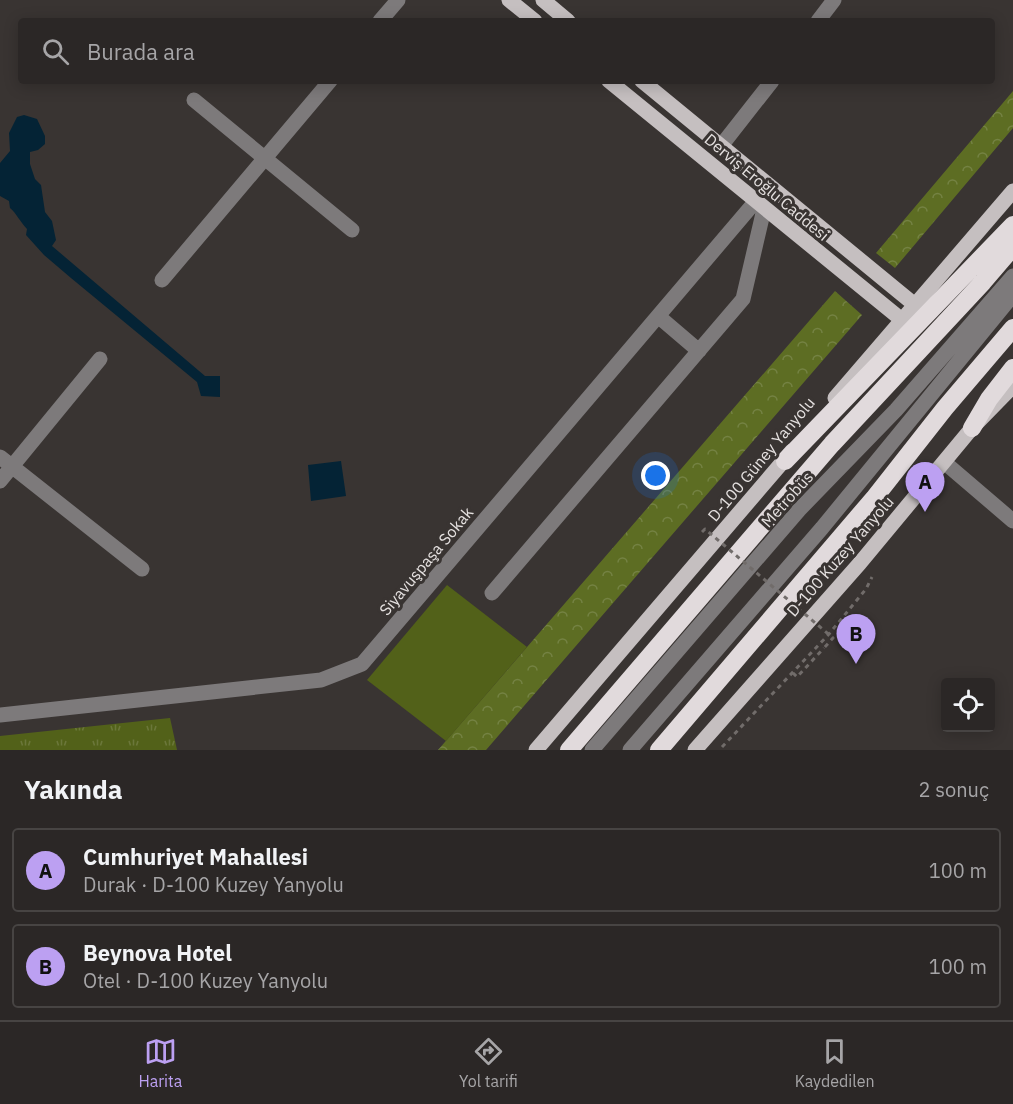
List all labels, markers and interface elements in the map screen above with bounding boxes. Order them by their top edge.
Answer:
search box [18,18,995,84]
icon: search [39,35,72,68]
text: Burada ara [87,37,195,66]
street label: Derviş Eroğlu Caddesi [701,129,833,245]
street label: D-100 Güney Yanyolu [703,393,819,525]
your location [641,461,670,490]
pin: A [906,462,944,512]
street label: Metrobüs [757,467,817,531]
street label: D-100 Kuzey Yanyolu [782,492,898,620]
street label: Siyavuşpaşa Sokak [375,502,478,619]
pin: B [836,614,876,664]
map controls [941,678,995,732]
button: locate [941,678,995,732]
text: Yakında [24,772,123,806]
text: 2 sonuç [919,776,989,803]
text: Cumhuriyet Mahallesi [83,842,308,871]
text: A [39,857,52,884]
text: 100 m [929,857,987,884]
text: Durak · D-100 Kuzey Yanyolu [83,871,344,898]
text: Beynova Hotel [83,938,232,967]
text: B [39,953,52,980]
text: 100 m [929,953,987,980]
text: Otel · D-100 Kuzey Yanyolu [83,967,328,994]
tab: Harita [138,1035,182,1091]
tab: Yol tarifi [459,1035,518,1091]
tab: Kaydedilen [795,1035,875,1091]

